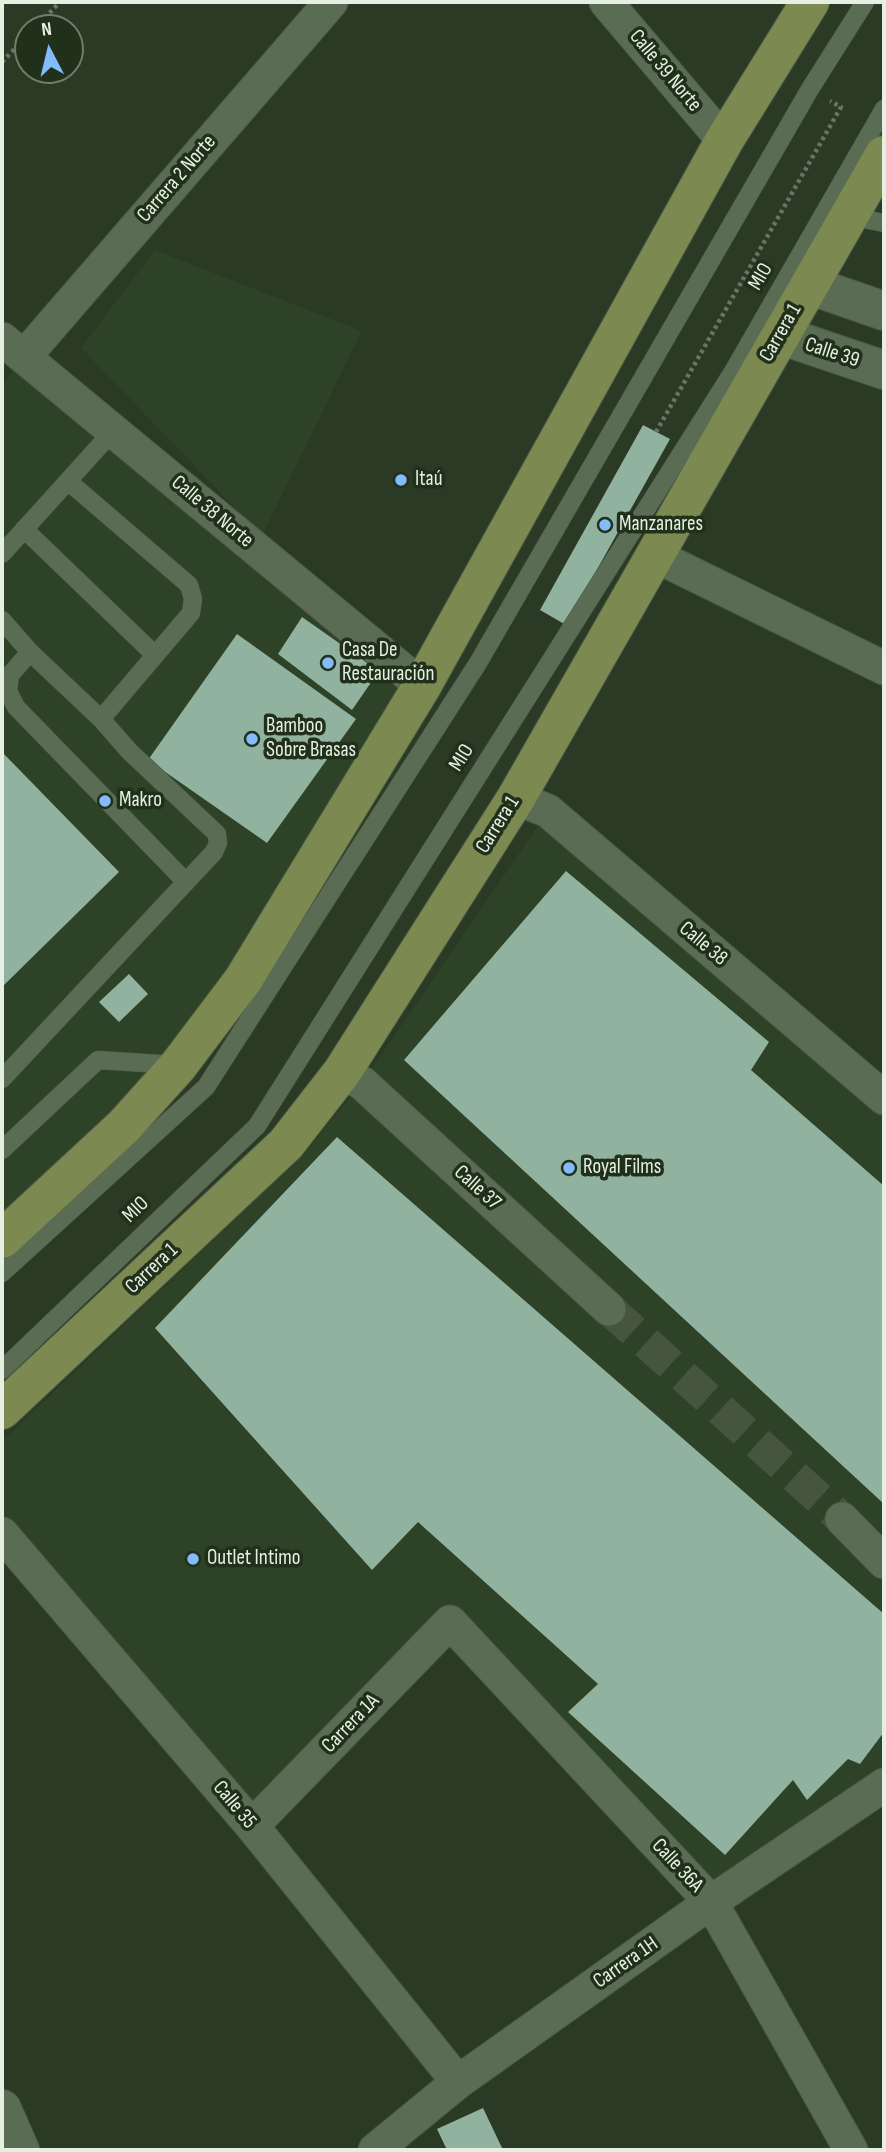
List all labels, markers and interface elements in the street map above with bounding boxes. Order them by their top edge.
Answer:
north arrow [14,14,84,84]
text: N [40,18,53,42]
street label: Calle 39 Norte [623,25,707,117]
street label: Carrera 2 Norte [132,130,222,228]
street label: MIO [743,259,779,295]
street label: Carrera 1 [754,300,808,366]
street label: Calle 39 [802,332,862,374]
place label: Itaú [415,467,442,493]
street label: Calle 38 Norte [166,470,258,554]
marker: Itaú [393,472,409,488]
place label: Manzanares [619,512,703,538]
marker: Manzanares [597,517,613,533]
place label: Casa De Restauración [342,638,434,688]
marker: Casa De Restauración [320,655,336,671]
place label: Bamboo Sobre Brasas [266,714,356,764]
marker: Bamboo Sobre Brasas [244,731,260,747]
street label: MIO [444,740,480,776]
place label: Makro [119,788,162,814]
street label: Carrera 1 [471,792,525,858]
marker: Makro [97,793,113,809]
street label: Calle 38 [674,917,732,971]
place label: Royal Films [583,1155,661,1181]
street label: Calle 37 [448,1160,506,1216]
marker: Royal Films [561,1160,577,1176]
street label: MIO [118,1192,154,1228]
street label: Carrera 1 [121,1238,183,1300]
place label: Outlet Intimo [207,1546,300,1572]
marker: Outlet Intimo [185,1551,201,1567]
street label: Carrera 1A [317,1689,385,1759]
street label: Calle 35 [207,1776,261,1834]
street label: Calle 36A [646,1834,708,1898]
street label: Carrera 1H [589,1932,663,1994]

